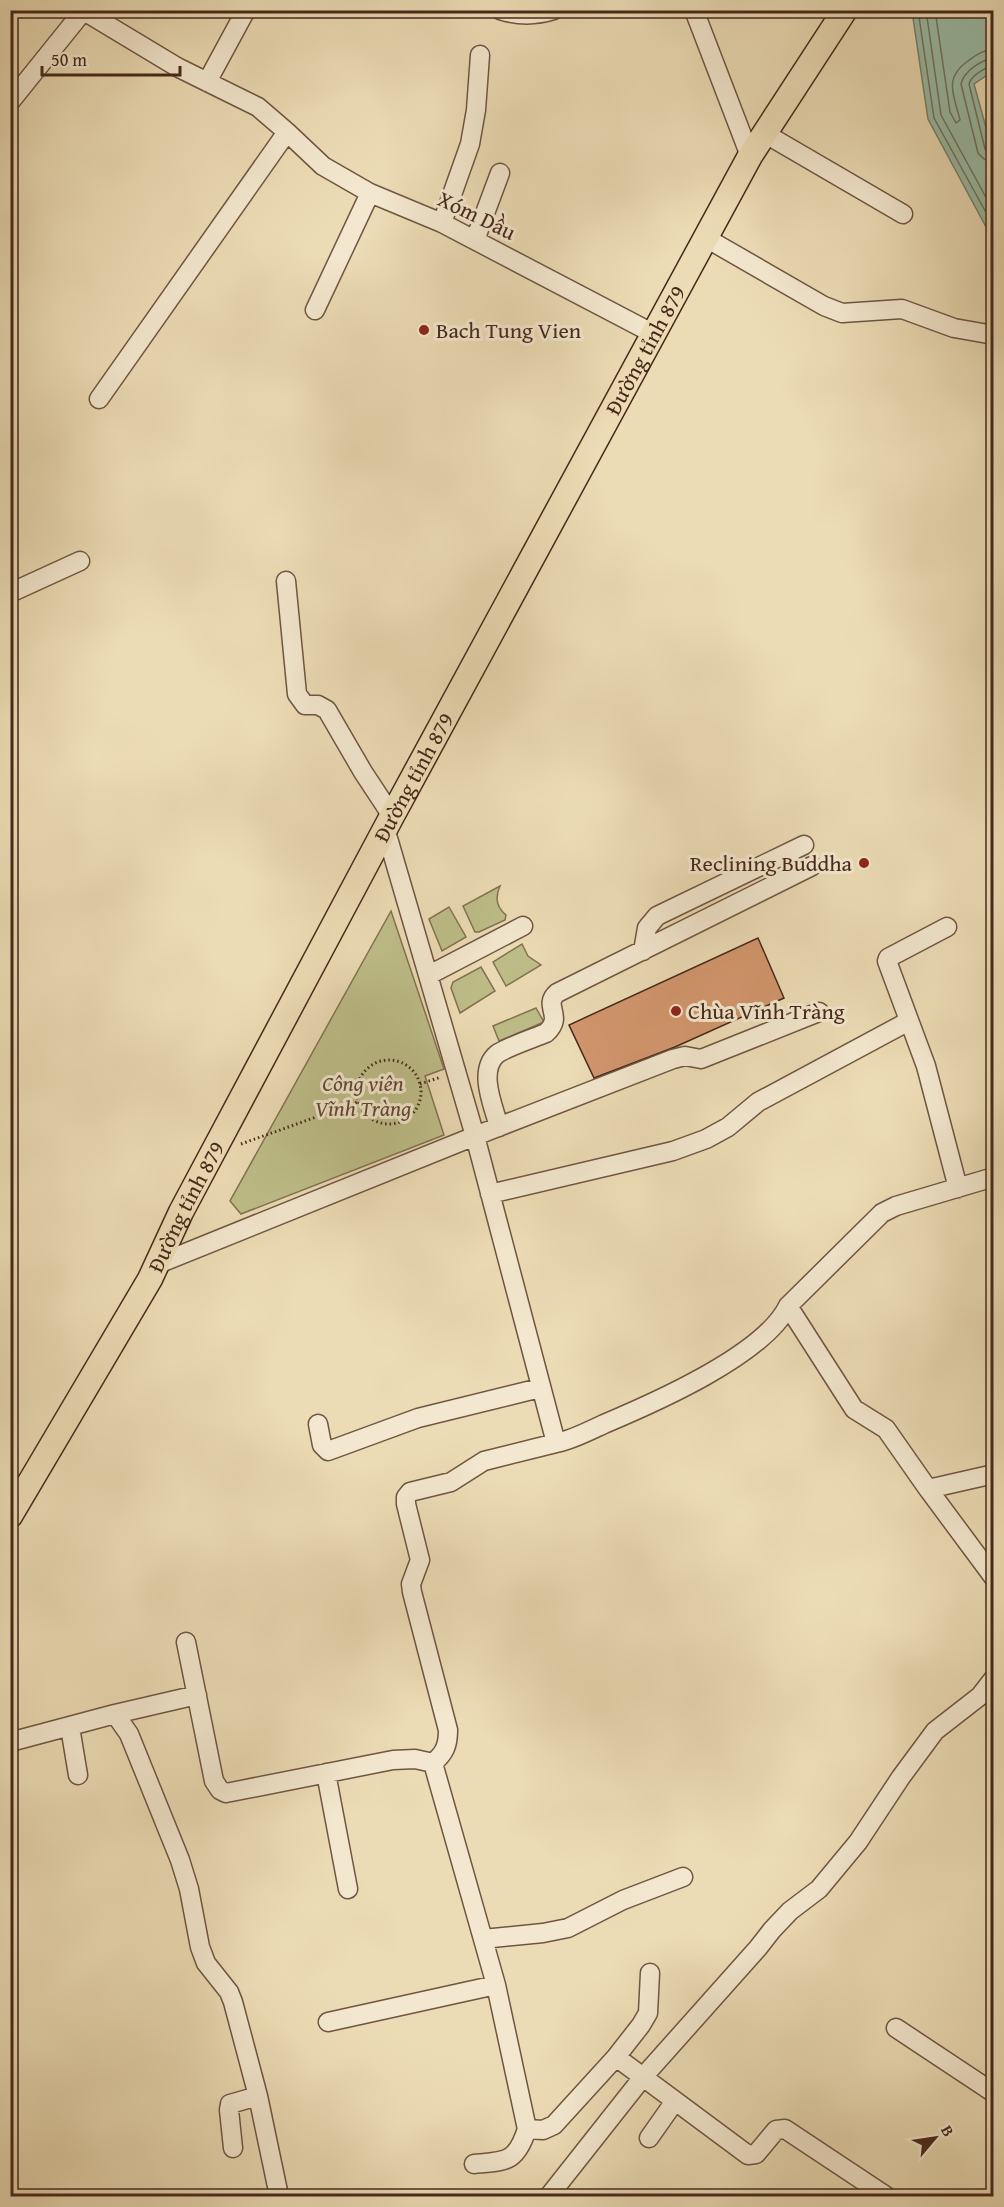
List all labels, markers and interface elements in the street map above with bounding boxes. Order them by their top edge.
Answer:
scale bar [42,39,180,77]
text: 50 m [51,46,87,73]
street label: Xóm Dầu [433,182,522,248]
street label: Đường tỉnh 879 [597,279,693,420]
place label: Bach Tung Vien [436,314,582,346]
marker: Bach Tung Vien [417,323,431,337]
street label: Đường tỉnh 879 [365,707,461,848]
place label: Reclining Buddha [690,847,853,879]
marker: Reclining Buddha [857,856,871,870]
place label: Chùa Vĩnh Tràng [688,995,845,1027]
marker: Chùa Vĩnh Tràng [669,1004,683,1018]
park label: Công viên Vĩnh Tràng [315,1067,411,1124]
street label: Đường tỉnh 879 [139,1135,232,1277]
north arrow [905,2108,965,2168]
text: B [935,2121,961,2141]

